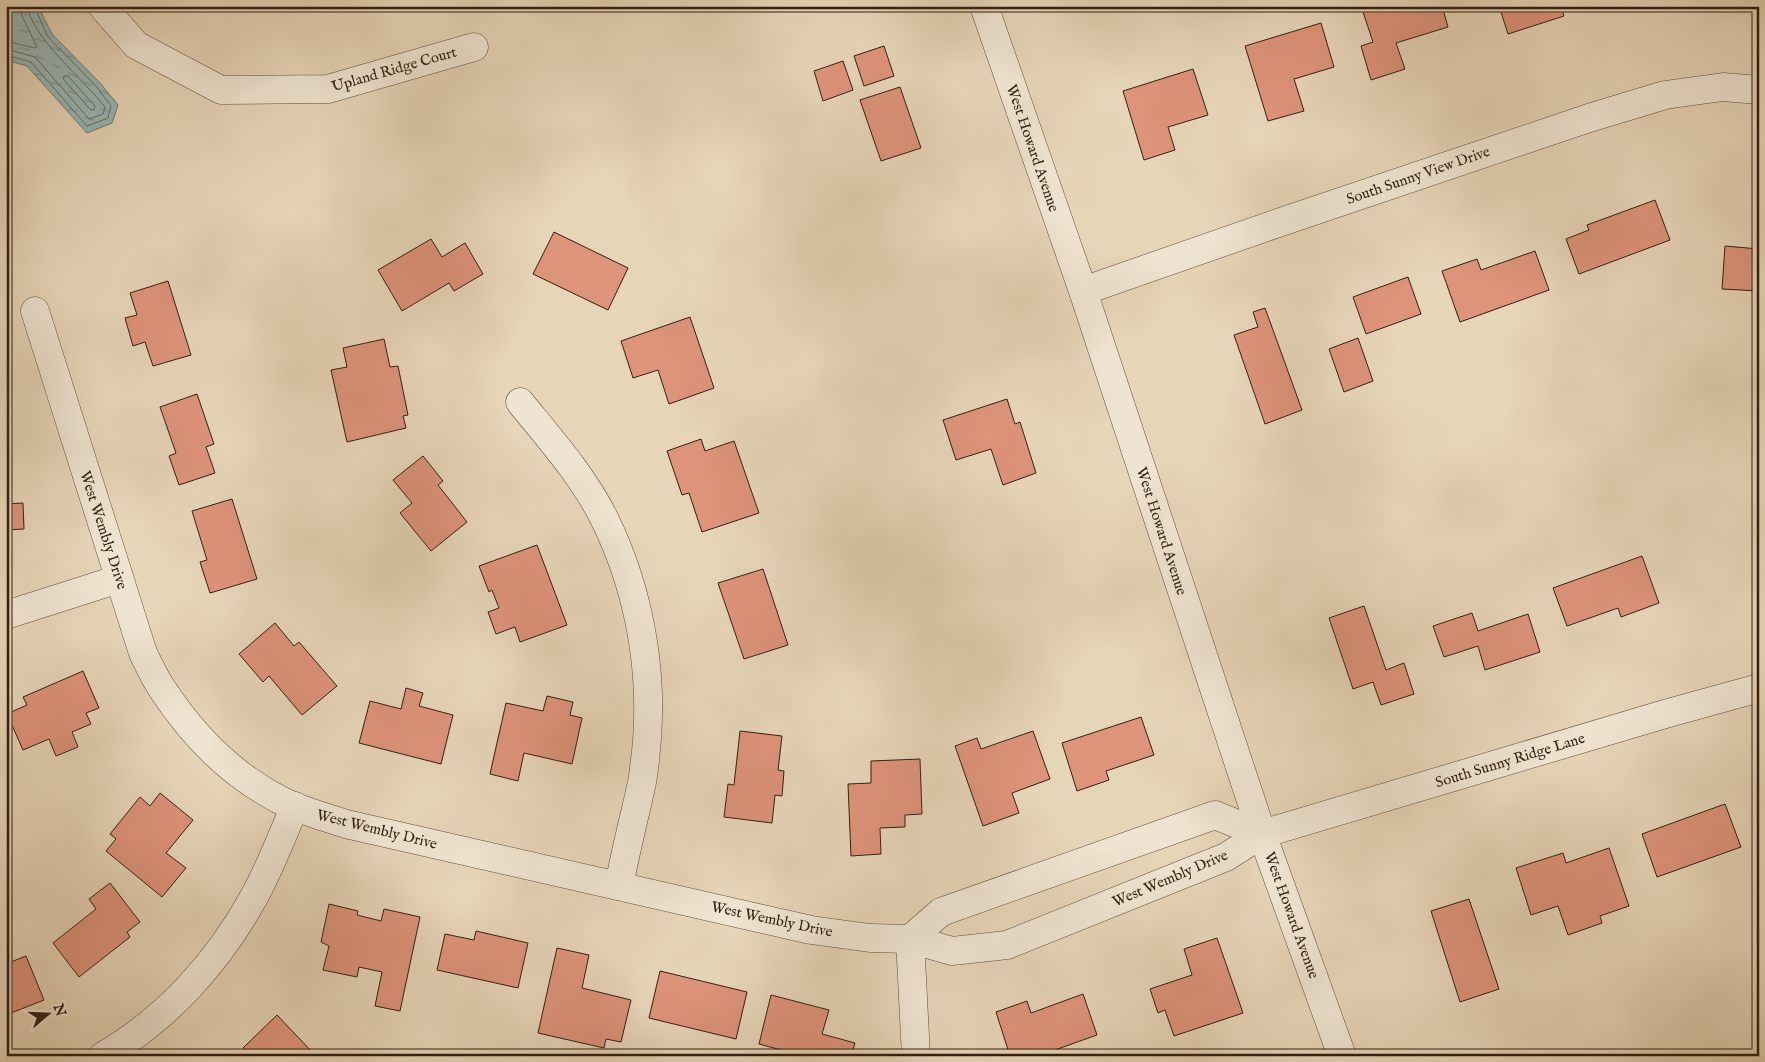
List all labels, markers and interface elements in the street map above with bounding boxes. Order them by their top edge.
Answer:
street label: Upland Ridge Court [330,43,459,96]
street label: West Howard Avenue [1002,82,1063,215]
street label: South Sunny View Drive [1344,142,1493,209]
street label: West Howard Avenue [1132,465,1191,598]
street label: West Wembly Drive [75,468,132,592]
street label: South Sunny Ridge Lane [1433,729,1587,792]
street label: West Wembly Drive [315,805,439,854]
street label: West Wembly Drive [1110,846,1231,911]
street label: West Howard Avenue [1260,849,1323,981]
street label: West Wembly Drive [709,897,834,942]
north arrow [22,990,72,1040]
text: N [49,1000,70,1019]

